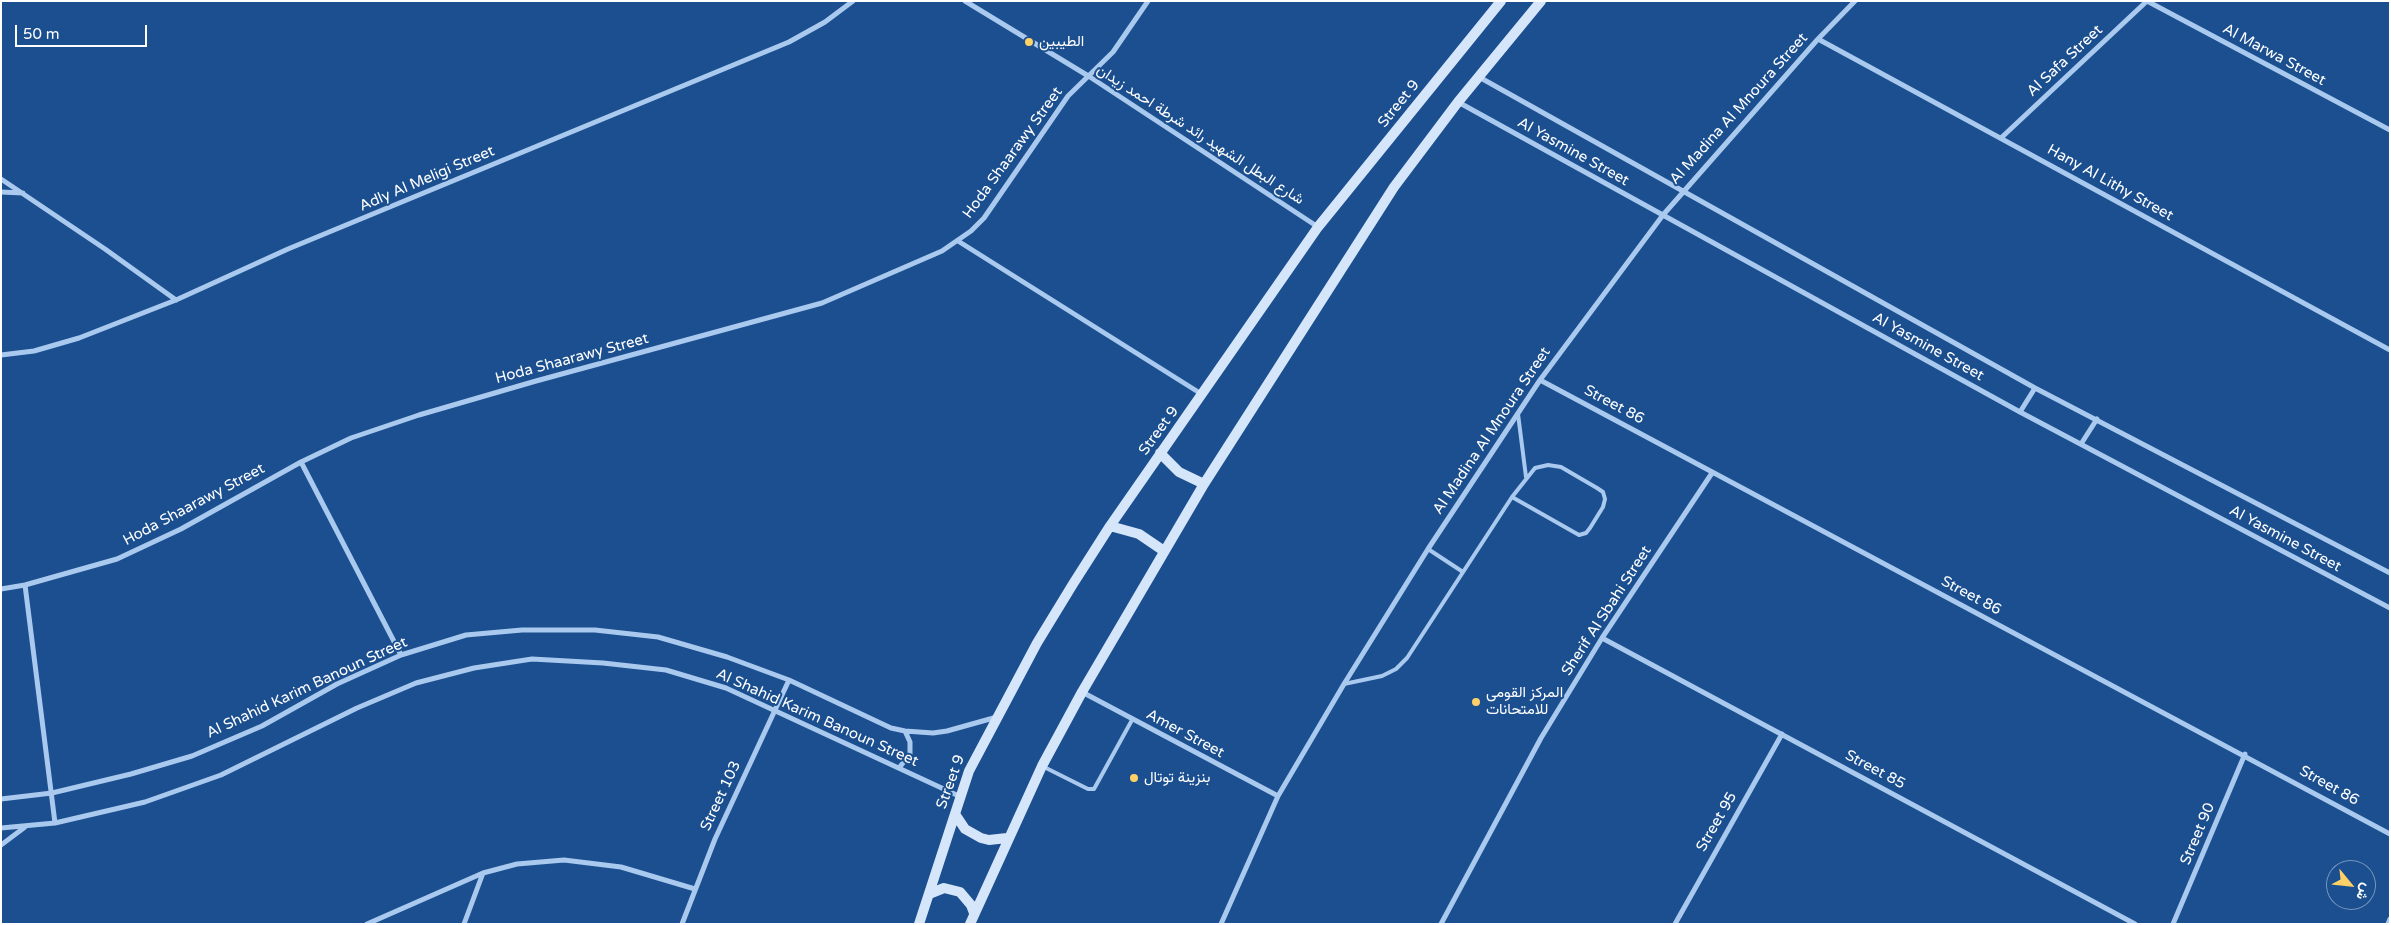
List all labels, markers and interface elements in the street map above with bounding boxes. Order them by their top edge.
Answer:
scale bar [18,15,150,47]
street label: Al Marwa Street [2219,20,2329,90]
street label: Al Safa Street [2023,21,2107,101]
text: 50 m [23,25,60,43]
street label: Al Madina Al Mnoura Street [1666,30,1812,188]
place label: الطيبين [1039,33,1084,51]
marker: الطيبين [1023,36,1035,48]
street label: شارع البطل الشهيد رائد شرطة احمد زيدان [1093,61,1307,209]
street label: Street 9 [1374,77,1424,131]
street label: Hoda Shaarawy Street [959,84,1067,222]
street label: Al Yasmine Street [1514,114,1632,190]
street label: Hany Al Lithy Street [2044,141,2176,225]
street label: Adly Al Meligi Street [357,142,497,216]
street label: Al Yasmine Street [1869,309,1987,385]
street label: Hoda Shaarawy Street [493,330,651,388]
street label: Al Madina Al Mnoura Street [1429,344,1555,518]
street label: Street 86 [1581,382,1647,428]
street label: Street 9 [1135,403,1183,459]
street label: Hoda Shaarawy Street [120,460,268,550]
street label: Al Yasmine Street [2226,502,2344,576]
street label: Sherif Al Sbahi Street [1558,543,1656,679]
street label: Street 86 [1938,573,2004,619]
street label: Al Shahid Karim Banoun Street [204,633,410,743]
street label: Al Shahid Karim Banoun Street [713,665,921,771]
place label: المركز القومى للامتحانات [1486,684,1563,719]
marker: المركز القومى للامتحانات [1470,696,1482,708]
street label: Amer Street [1143,706,1227,762]
street label: Street 85 [1842,747,1908,793]
street label: Street 9 [933,753,969,811]
street label: Street 103 [697,758,745,834]
street label: Street 86 [2296,762,2362,810]
place label: بنزينة توتال [1144,769,1210,787]
marker: بنزينة توتال [1128,772,1140,784]
street label: Street 95 [1693,789,1741,855]
street label: Street 90 [2177,800,2219,868]
north arrow [2326,860,2376,910]
text: ش [2352,880,2375,903]

